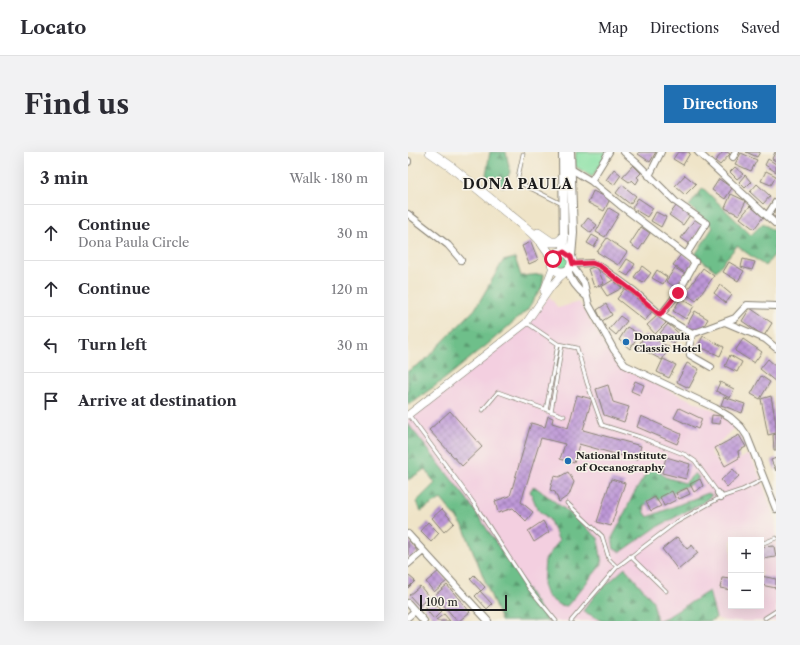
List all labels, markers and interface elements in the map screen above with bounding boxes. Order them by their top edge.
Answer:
text: Locato [20,16,86,39]
text: Map [598,19,628,37]
text: Directions [650,19,719,37]
text: Saved [741,19,780,37]
button: Directions [664,85,776,123]
text: Find us [24,87,129,121]
text: 3 min [40,168,89,188]
text: Walk · 180 m [289,170,368,186]
district label: DONA PAULA [463,175,574,193]
text: Continue [78,215,150,234]
icon: ahead [40,222,62,244]
text: 30 m [337,225,368,241]
text: Dona Paula Circle [78,234,189,250]
route start [544,250,562,268]
icon: ahead [40,278,62,300]
text: Continue [78,279,150,298]
text: 120 m [331,281,368,297]
route end [669,284,687,302]
place label: Donapaula Classic Hotel [634,330,701,355]
icon: left [40,334,62,356]
text: Turn left [78,335,147,354]
text: 30 m [337,337,368,353]
marker: Donapaula Classic Hotel [621,337,631,347]
icon: arrive [40,390,62,412]
text: Arrive at destination [78,391,237,410]
place label: National Institute of Oceanography [576,449,667,474]
marker: National Institute of Oceanography [563,456,573,466]
map controls [728,537,764,609]
button: + [728,537,764,573]
button: − [728,573,764,609]
scale bar [420,593,507,612]
text: 100 m [426,595,458,609]

